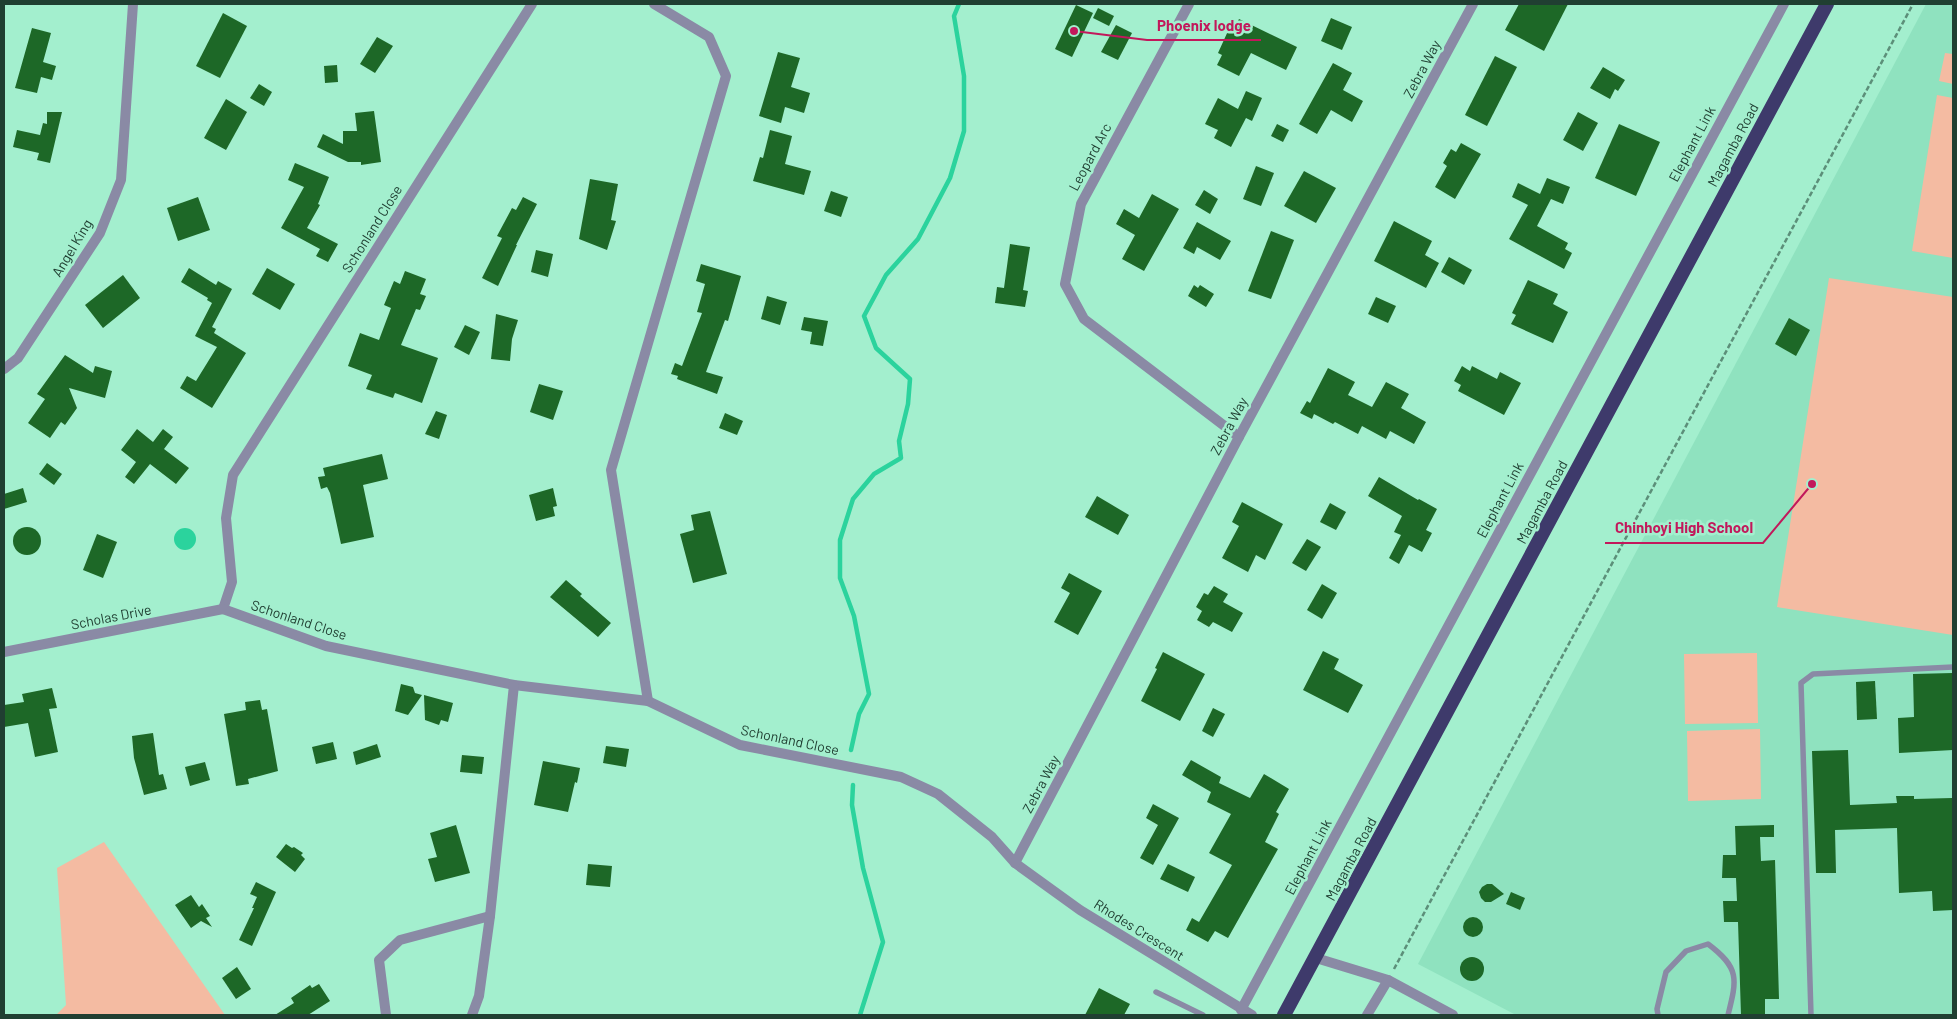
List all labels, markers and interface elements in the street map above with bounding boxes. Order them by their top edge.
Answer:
callout: Phoenix lodge [1147,10,1261,40]
text: Phoenix lodge [1157,16,1251,34]
street label: Zebra Way [1399,37,1444,101]
street label: Magamba Road [1703,100,1762,189]
street label: Elephant Link [1665,103,1719,184]
street label: Leopard Arc [1065,120,1114,194]
street label: Schonland Close [338,182,405,276]
street label: Angel King [48,216,95,280]
street label: Zebra Way [1206,394,1251,458]
street label: Magamba Road [1512,457,1571,546]
street label: Elephant Link [1473,459,1527,540]
callout: Chinhoyi High School [1605,513,1763,543]
text: Chinhoyi High School [1615,518,1753,536]
street label: Schonland Close [249,596,349,643]
street label: Scholas Drive [69,600,153,633]
street label: Schonland Close [739,721,841,758]
street label: Zebra Way [1018,752,1063,816]
street label: Magamba Road [1321,814,1380,903]
street label: Elephant Link [1281,816,1335,897]
street label: Rhodes Crescent [1091,895,1187,964]

